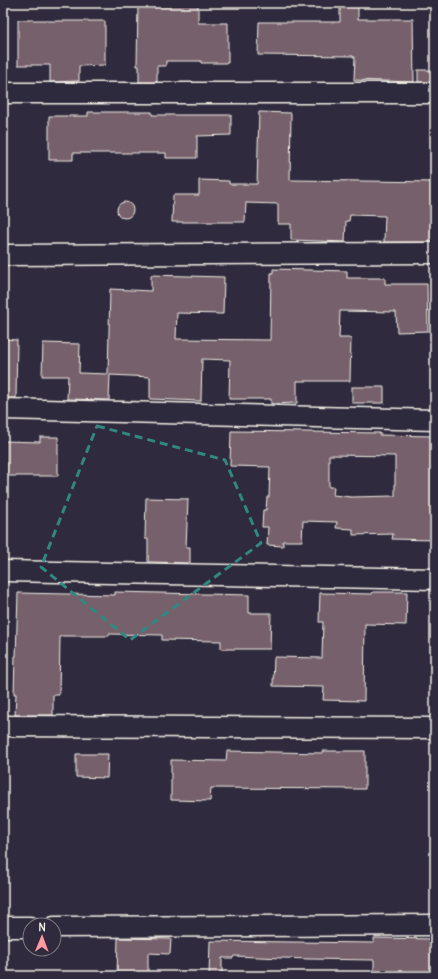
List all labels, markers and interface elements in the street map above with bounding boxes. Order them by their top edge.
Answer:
north arrow [22,917,62,957]
text: N [38,920,46,934]

